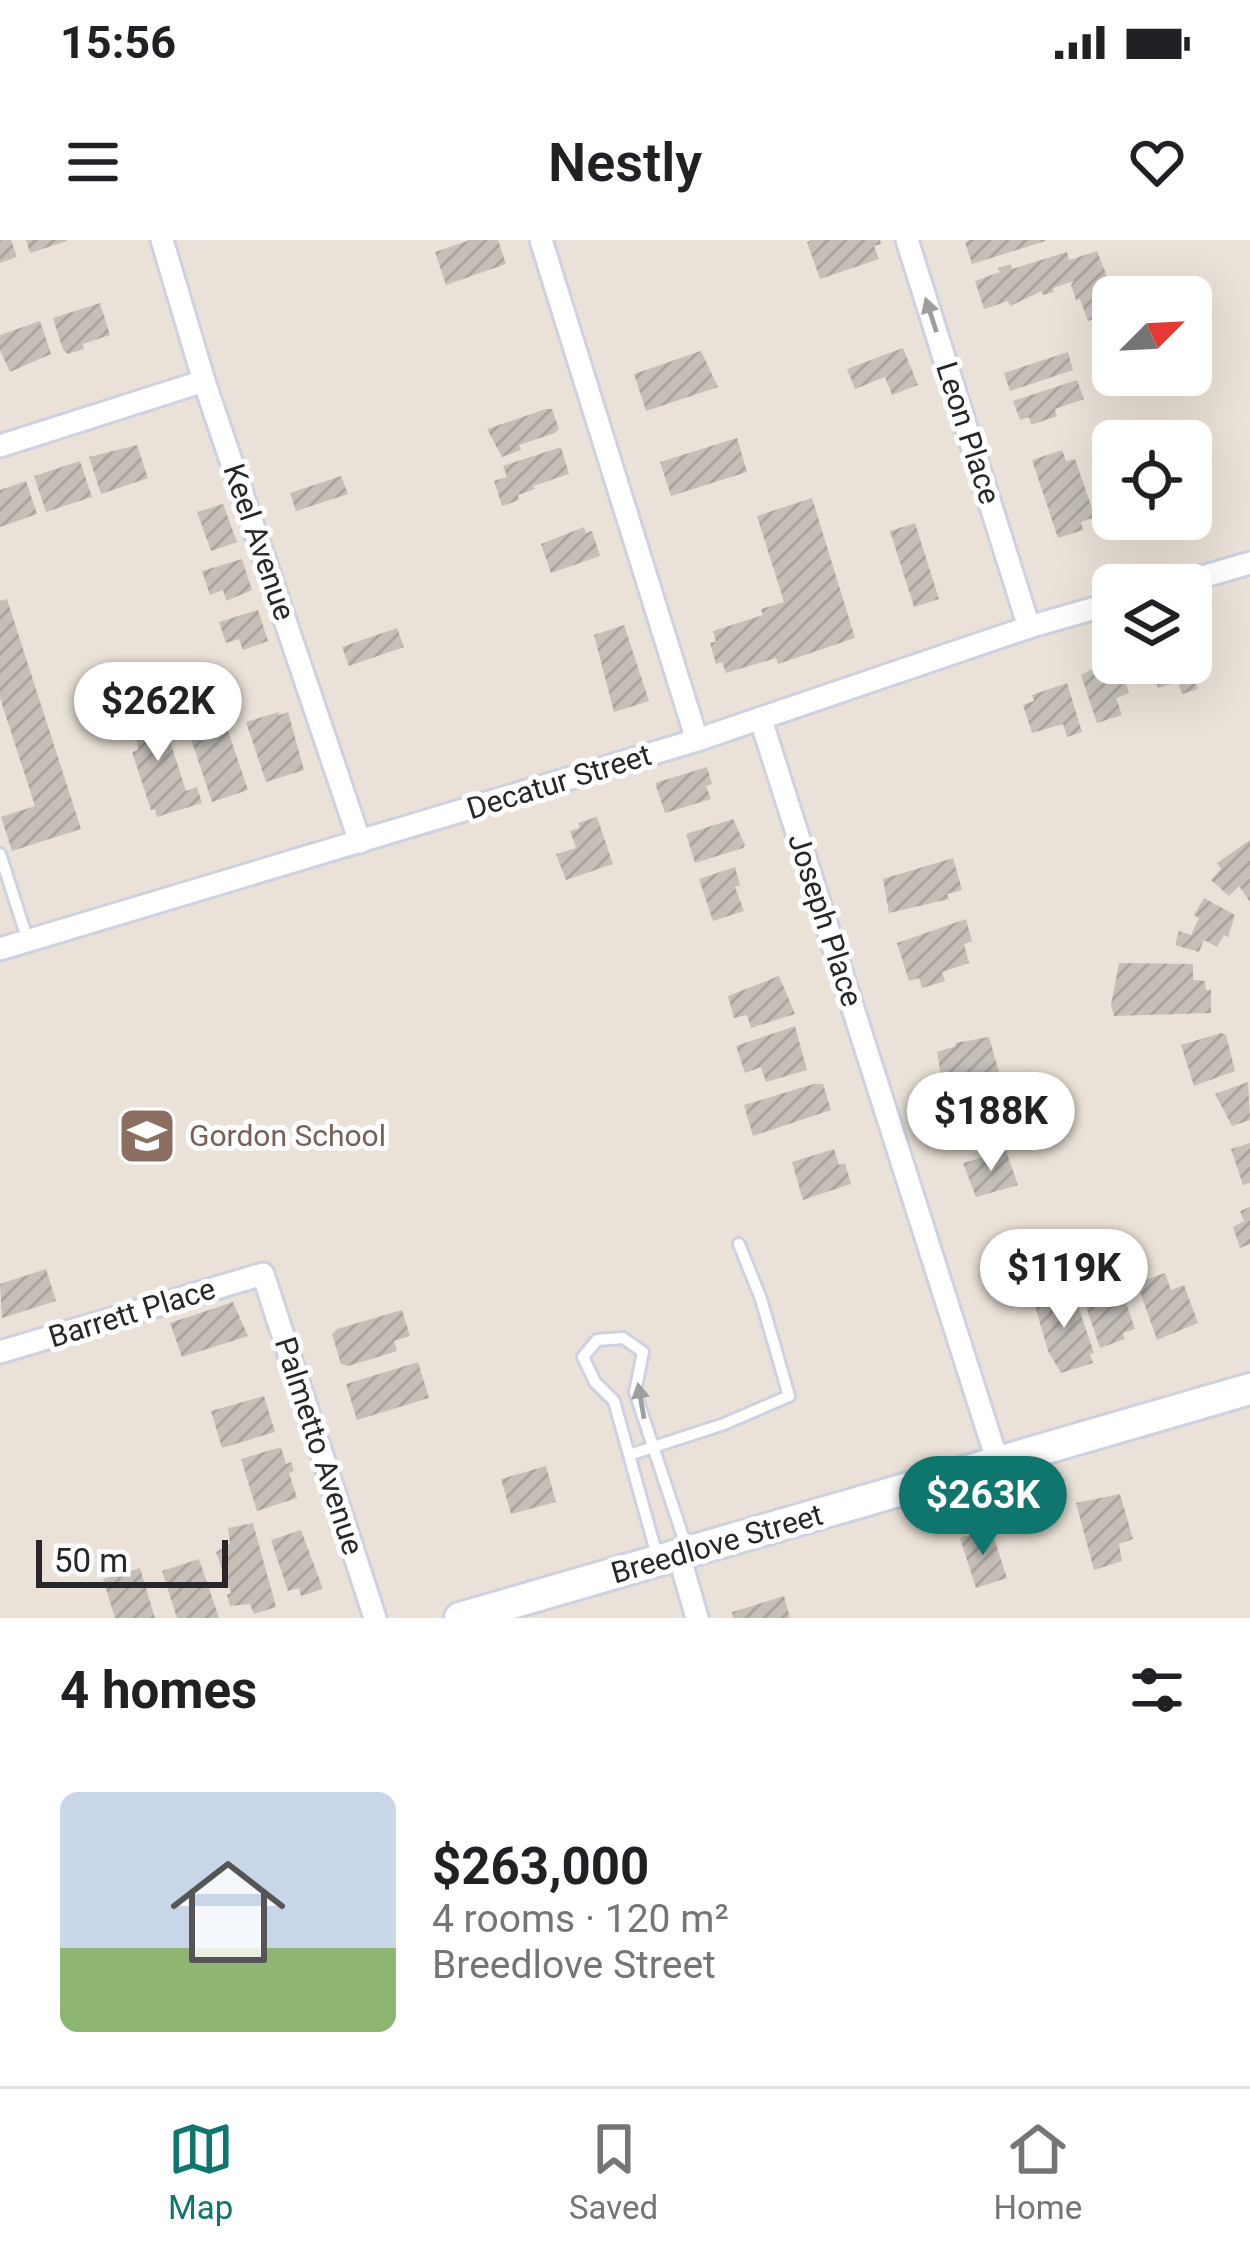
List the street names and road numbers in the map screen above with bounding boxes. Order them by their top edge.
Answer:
street label: Leon Place [929,357,1008,508]
street label: Keel Avenue [216,459,303,625]
street label: Decatur Street [463,737,655,826]
street label: Joseph Place [781,829,870,1011]
street label: Barrett Place [44,1271,219,1354]
street label: Palmetto Avenue [268,1333,371,1559]
street label: Breedlove Street [607,1497,827,1590]

